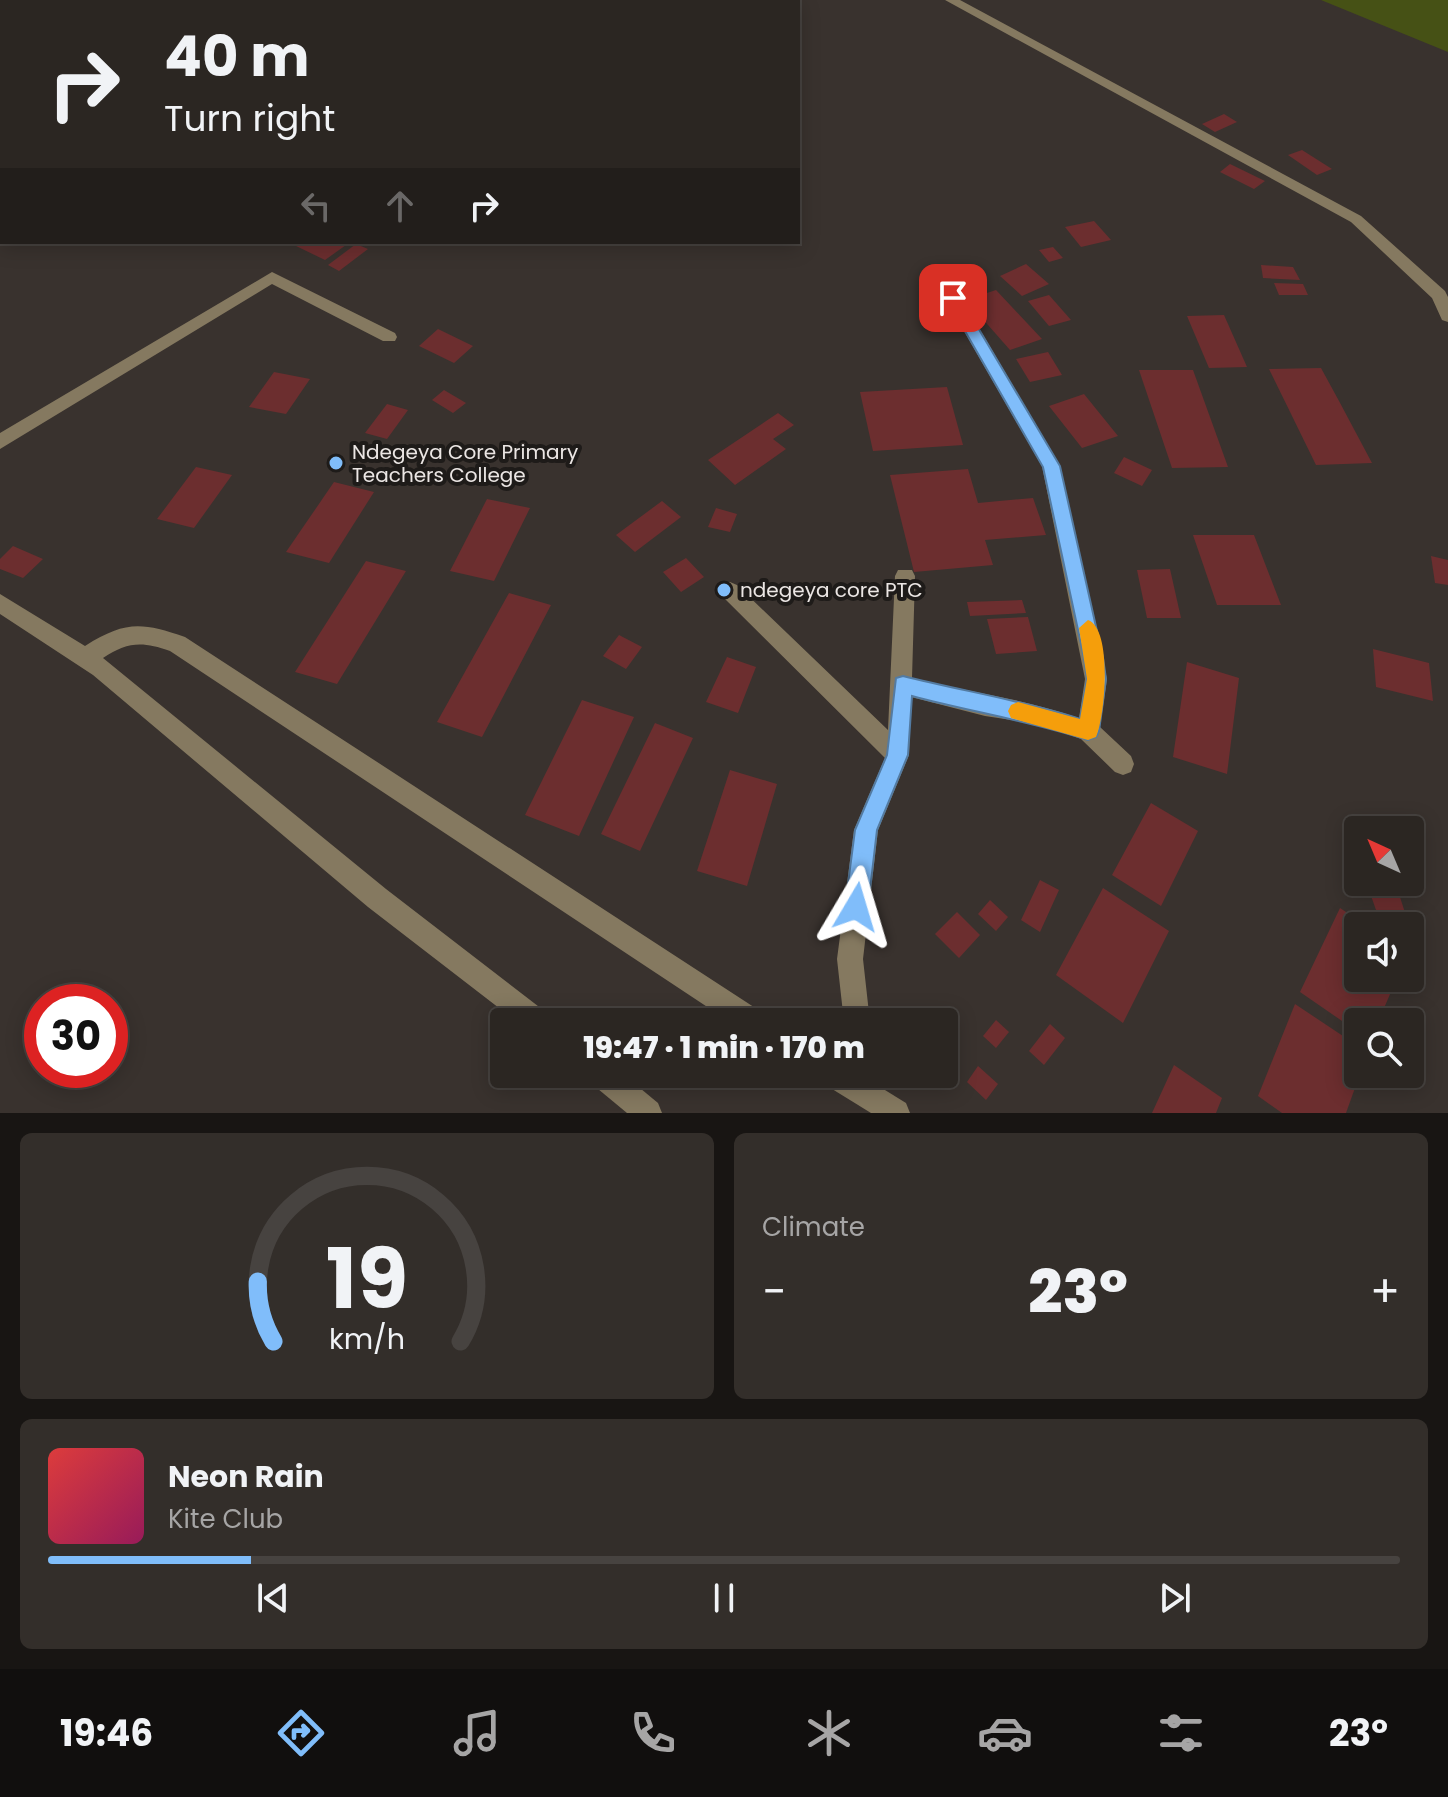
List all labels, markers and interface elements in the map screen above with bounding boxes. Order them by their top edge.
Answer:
text: 40 m [164,17,310,96]
icon: right [32,32,136,136]
text: Turn right [164,93,335,144]
icon: left [294,184,338,228]
icon: ahead [378,184,422,228]
icon: right [462,184,506,228]
pin [919,264,987,332]
icon: arrive [931,276,975,320]
place label: Ndegeya Core Primary Teachers College [352,438,578,489]
marker: Ndegeya Core Primary Teachers College [327,454,345,472]
place label: ndegeya core PTC [740,576,923,604]
marker: ndegeya core PTC [715,581,733,599]
north arrow [1344,816,1424,896]
map controls [1344,816,1424,1088]
position arrow [814,865,898,949]
button: sound [1344,912,1424,992]
speed limit sign: 30 [24,984,128,1088]
button: search [1344,1008,1424,1088]
text: 19:47 · 1 min · 170 m [583,1026,865,1069]
text: Climate [762,1209,865,1245]
text: 19 [326,1221,408,1337]
text: 23° [1028,1250,1128,1334]
text: − [762,1261,786,1322]
text: + [1370,1261,1400,1322]
text: km/h [329,1319,405,1359]
text: Neon Rain [168,1455,324,1498]
text: Kite Club [168,1501,283,1537]
icon: previous [251,1576,295,1620]
icon: pause [702,1576,746,1620]
icon: next [1153,1576,1197,1620]
icon: directions [273,1705,329,1761]
icon: music [449,1705,505,1761]
icon: phone [625,1705,681,1761]
icon: climate [801,1705,857,1761]
icon: car [977,1705,1033,1761]
icon: filters [1153,1705,1209,1761]
text: 19:46 [60,1708,153,1759]
text: 23° [1329,1708,1388,1759]

